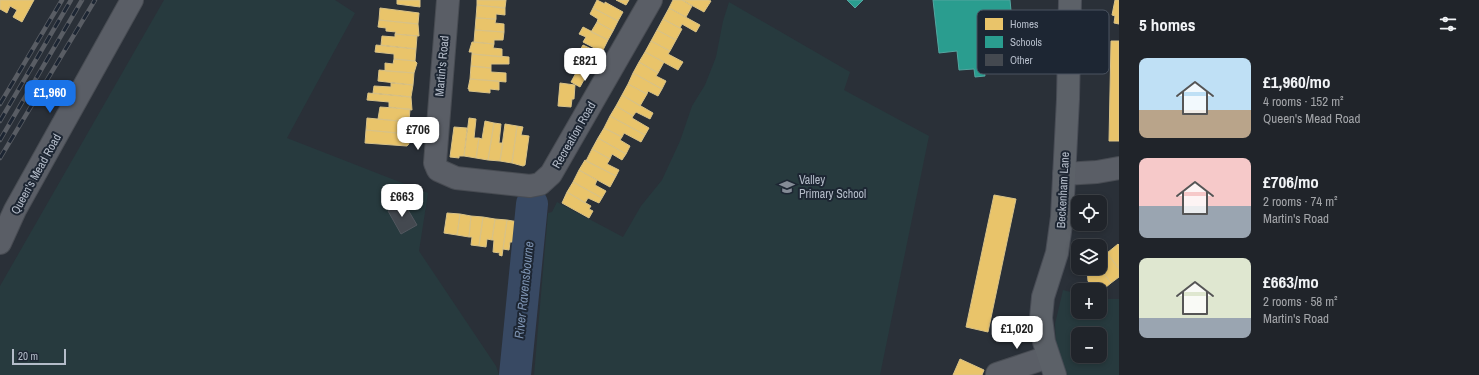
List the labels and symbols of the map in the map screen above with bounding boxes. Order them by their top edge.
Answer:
legend [977,10,1109,74]
text: Homes [1010,17,1039,31]
street label: Martin's Road [431,35,453,97]
text: Schools [1010,35,1043,49]
pin: £821 [561,48,609,82]
text: Other [1010,53,1033,67]
pin: £1,960 [17,80,83,114]
street label: Recreation Road [548,99,600,171]
pin: £706 [394,117,442,151]
street label: Queen's Mead Road [7,131,65,217]
street label: Beckenham Lane [1053,151,1073,229]
place label: Valley Primary School [799,172,866,202]
school or university icon: Valley Primary School [778,178,796,196]
pin: £663 [378,184,426,218]
water label: River Ravensbourne [510,240,538,340]
pin: £1,020 [984,316,1050,350]
scale bar [12,347,66,366]

